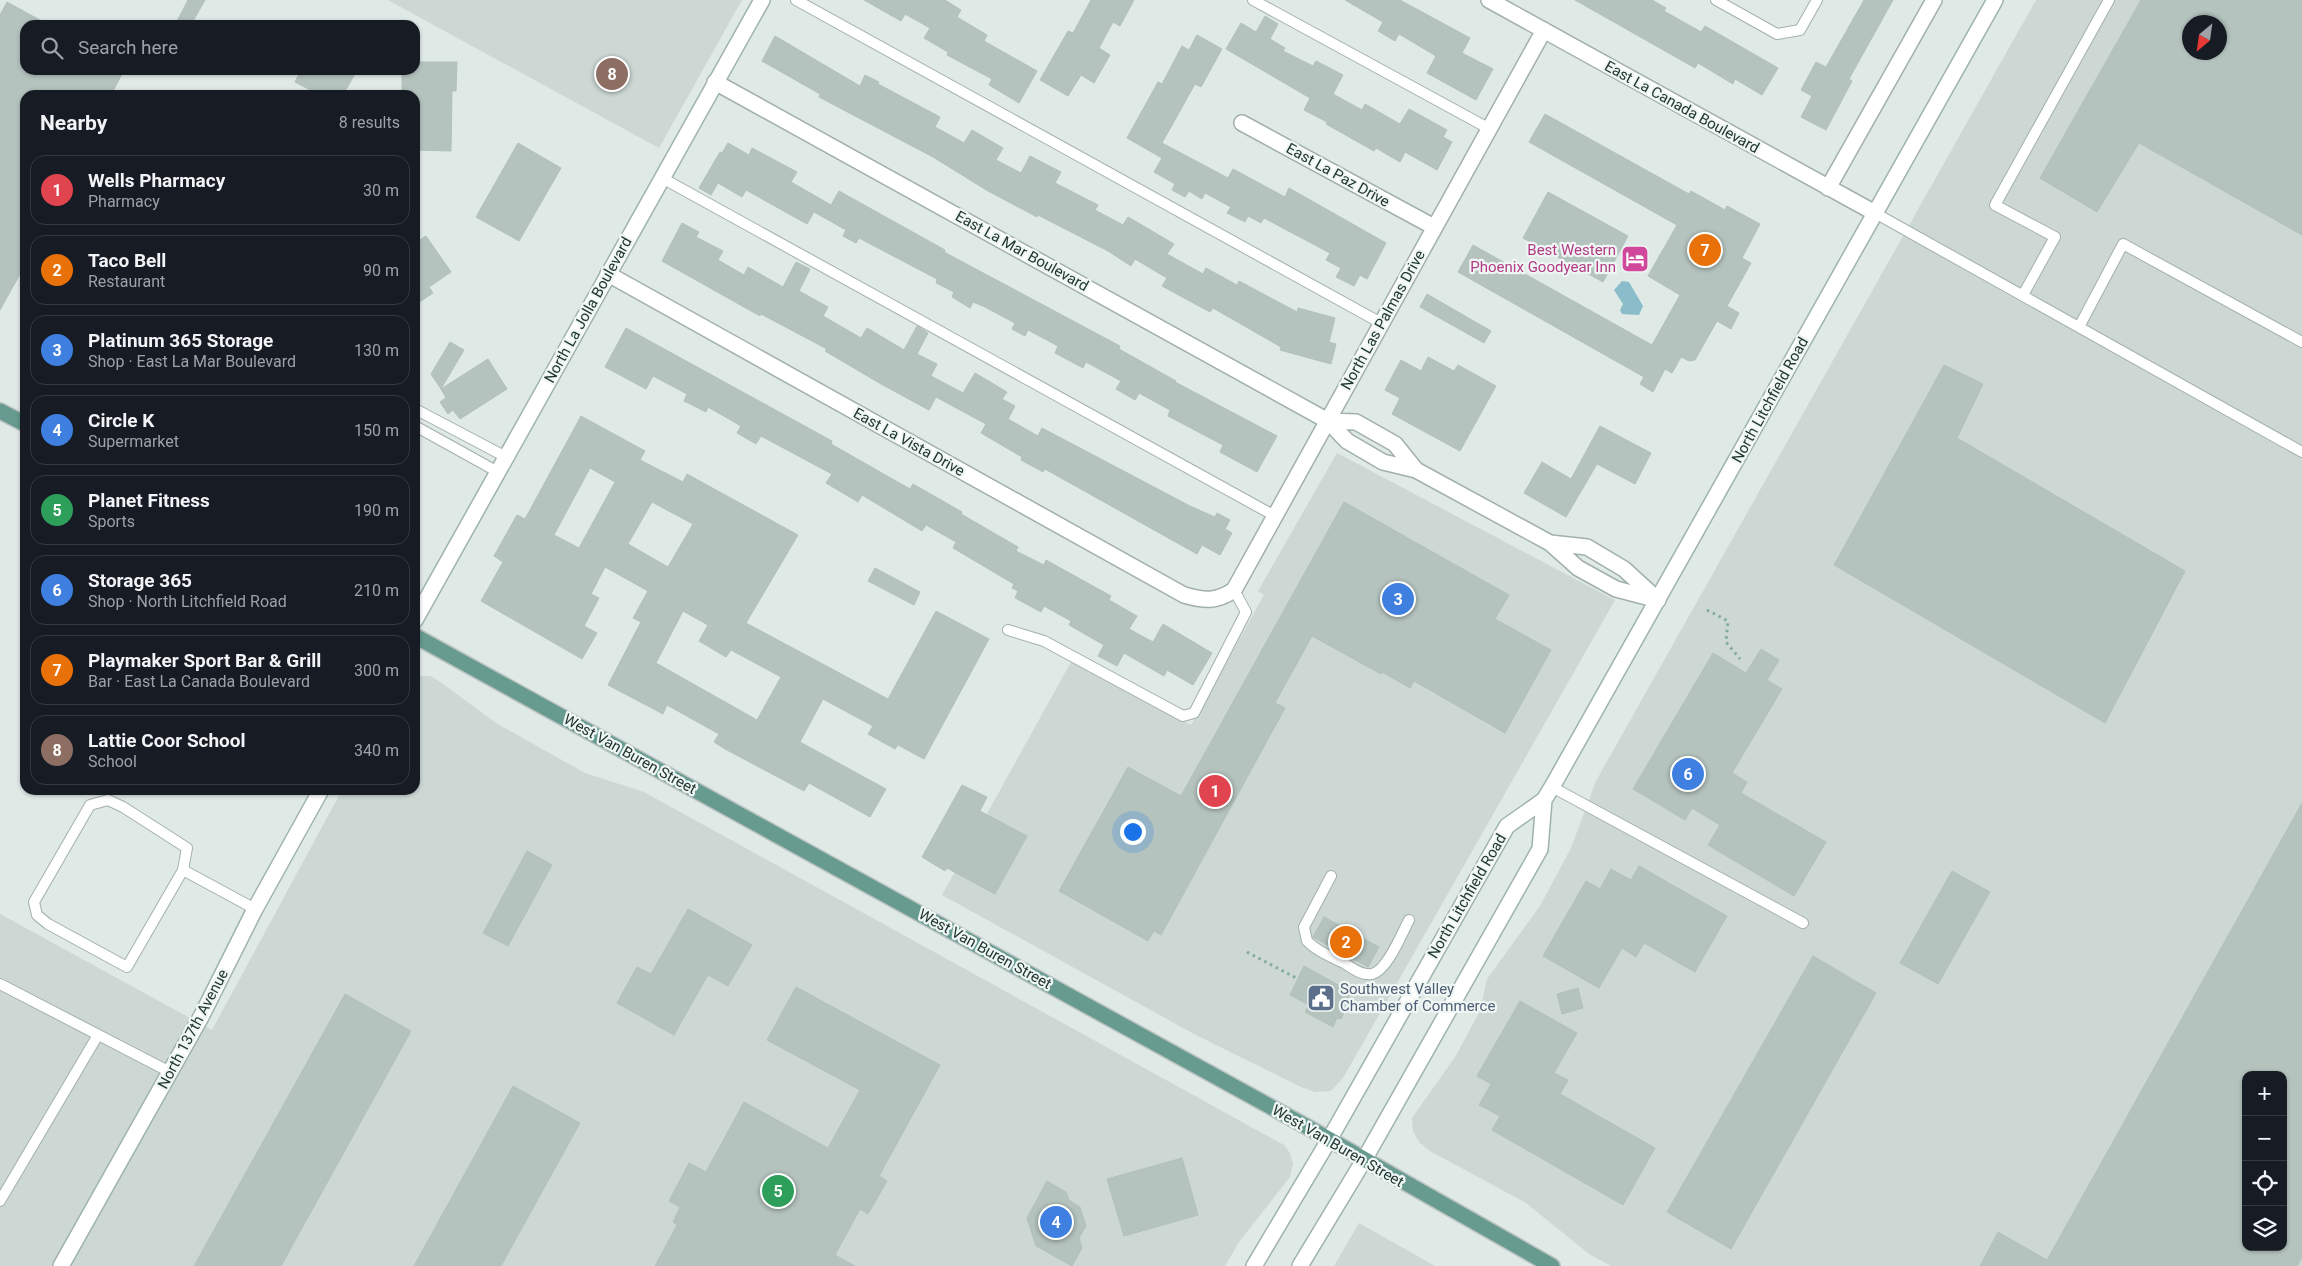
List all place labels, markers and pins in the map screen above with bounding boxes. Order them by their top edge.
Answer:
pin: 8 [596,55,628,93]
pin: 7 [1689,231,1721,269]
place label: Best Western Phoenix Goodyear Inn [1470,241,1616,276]
hotel icon: Best Western Phoenix Goodyear Inn [1620,244,1650,274]
pin: 3 [1382,580,1414,618]
pin: 6 [1672,755,1704,793]
pin: 1 [1199,772,1231,810]
pin: 2 [1330,923,1362,961]
place label: Southwest Valley Chamber of Commerce [1340,980,1495,1015]
public building icon: Southwest Valley Chamber of Commerce [1306,983,1336,1013]
pin: 5 [762,1172,794,1210]
pin: 4 [1040,1203,1072,1241]

